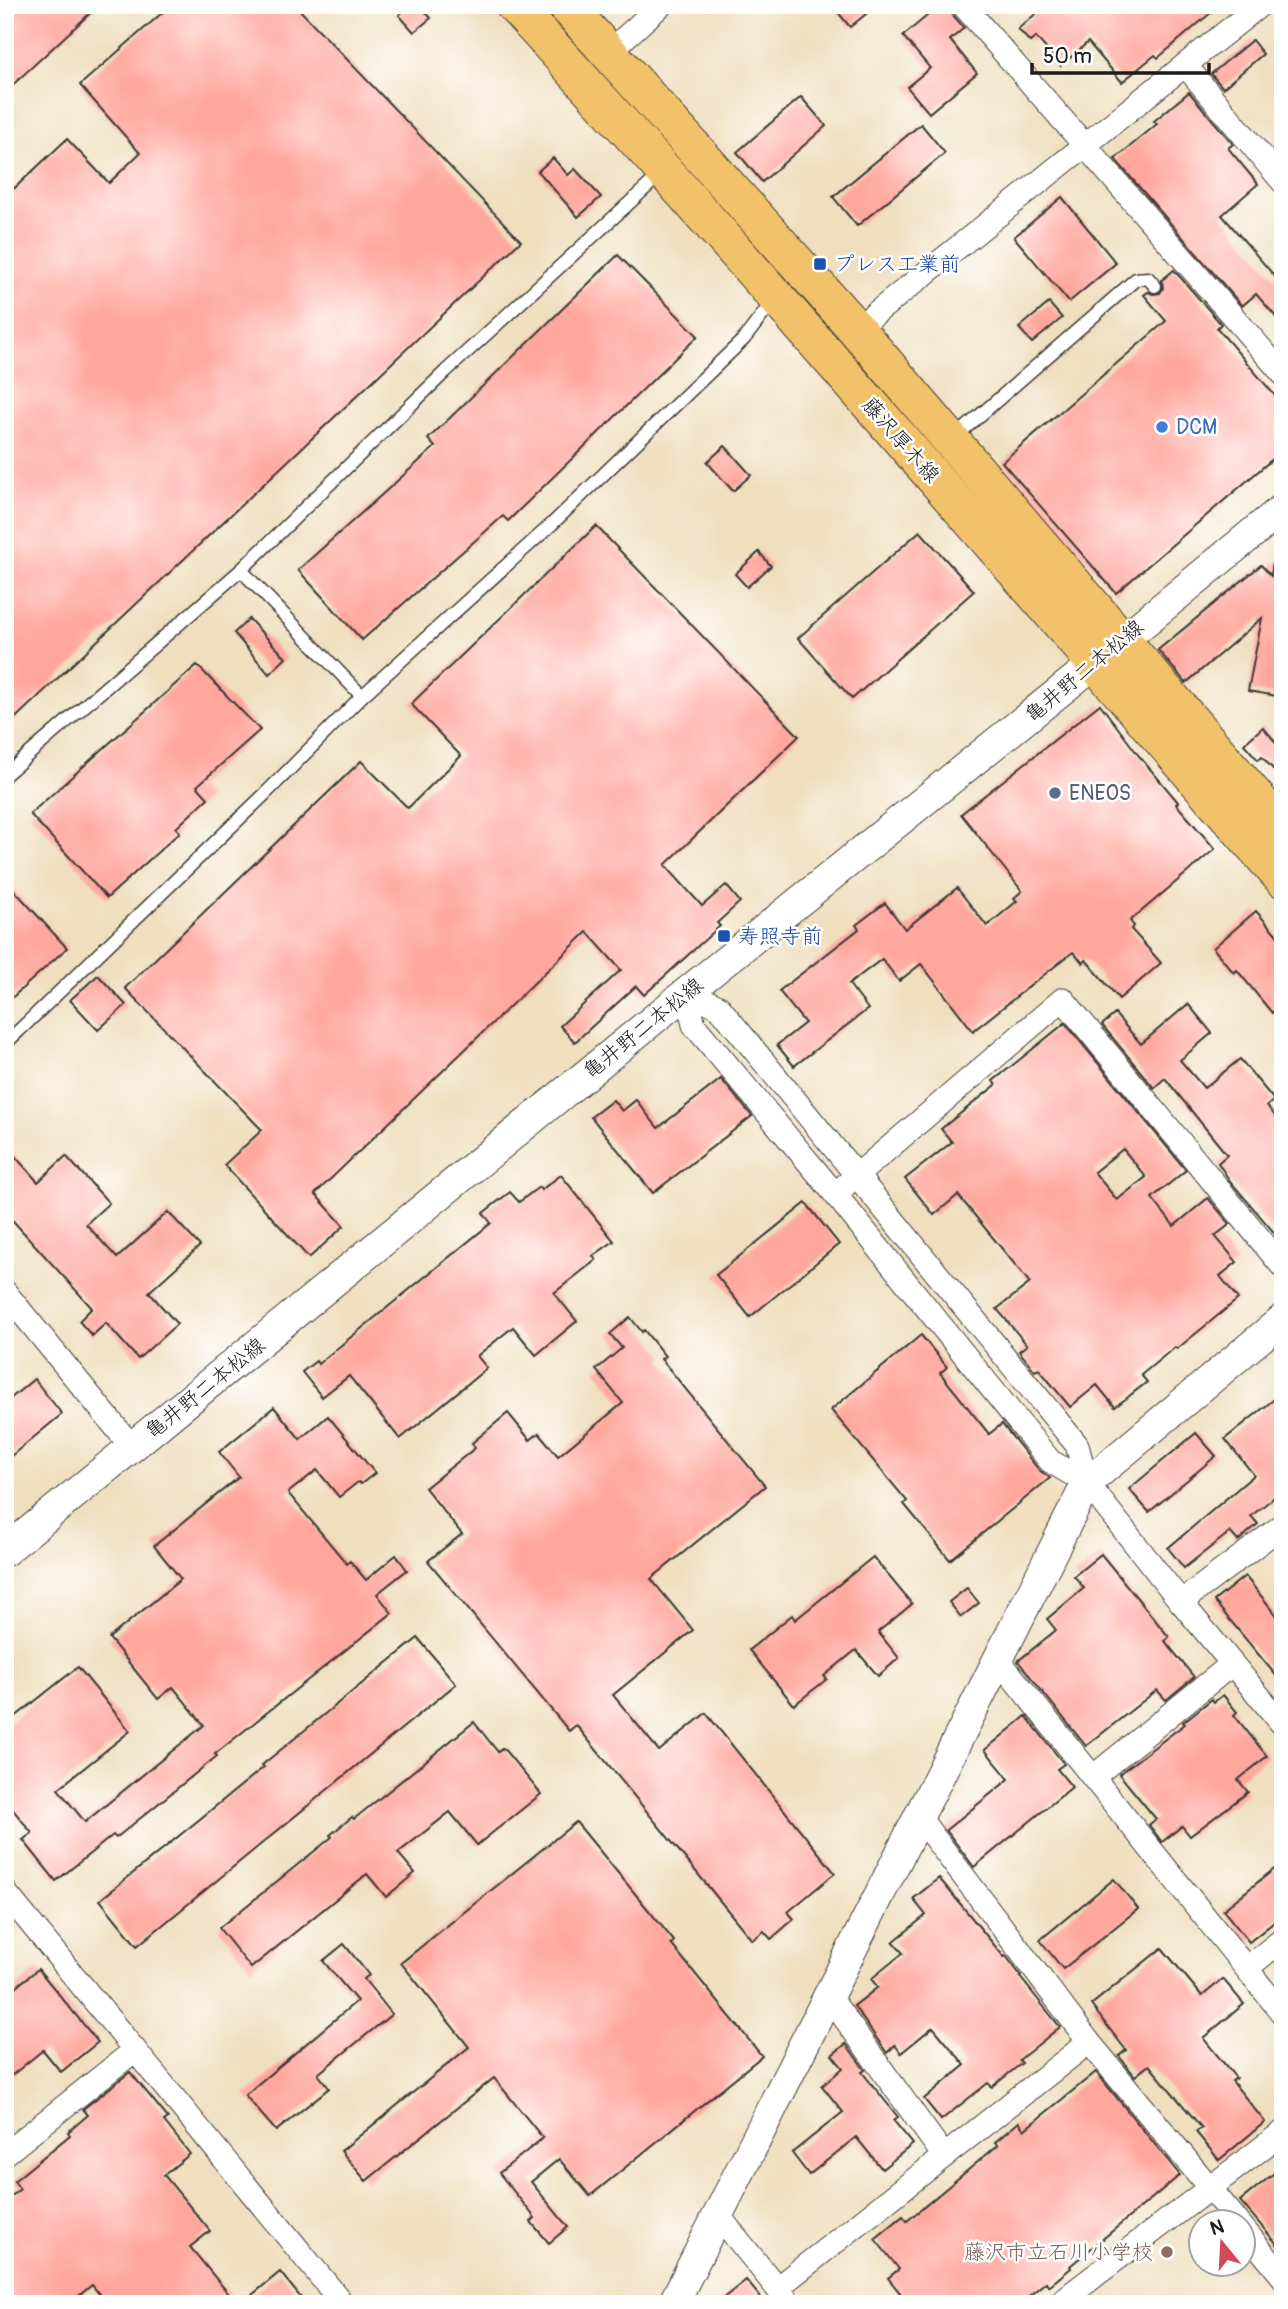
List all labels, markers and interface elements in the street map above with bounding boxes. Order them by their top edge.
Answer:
scale bar [1032,32,1209,76]
text: 50 m [1043,43,1092,70]
place label: プレス工業前 [834,251,960,278]
marker: プレス工業前 [812,256,828,272]
street label: 藤沢厚木線 [856,392,945,489]
place label: DCM [1176,414,1217,441]
marker: DCM [1154,419,1170,435]
street label: 亀井野二本松線 [1019,614,1149,729]
place label: ENEOS [1069,780,1131,807]
marker: ENEOS [1047,785,1063,801]
place label: 寿照寺前 [738,923,822,950]
marker: 寿照寺前 [716,928,732,944]
street label: 亀井野二本松線 [578,972,709,1085]
street label: 亀井野二本松線 [140,1332,271,1445]
north arrow [1186,2208,1256,2278]
text: N [1207,2214,1227,2241]
place label: 藤沢市立石川小学校 [964,2239,1153,2266]
marker: 藤沢市立石川小学校 [1159,2244,1175,2260]

